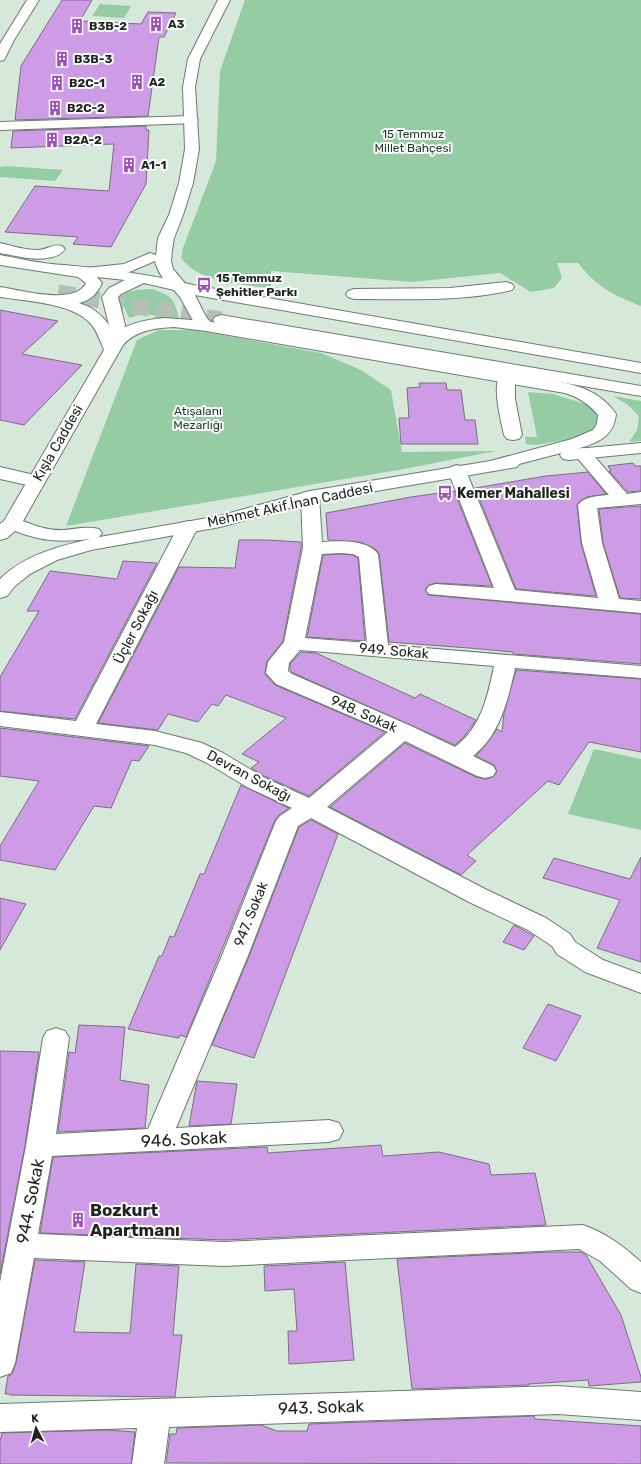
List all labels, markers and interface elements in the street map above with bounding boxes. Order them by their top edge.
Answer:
building icon: A3 [147,15,165,33]
building icon: B3B-2 [68,17,86,35]
place label: A3 [168,17,185,31]
place label: B3B-2 [89,19,127,33]
building icon: B3B-3 [53,50,71,68]
place label: B3B-3 [74,52,112,66]
building icon: A2 [128,73,146,91]
building icon: B2C-1 [48,74,66,92]
place label: A2 [149,75,166,89]
place label: B2C-1 [69,76,105,90]
building icon: B2C-2 [46,99,64,117]
place label: B2C-2 [67,101,105,115]
park label: 15 Temmuz Millet Bahçesi [375,127,452,155]
building icon: B2A-2 [43,131,61,149]
place label: B2A-2 [64,133,102,147]
building icon: A1-1 [120,156,138,174]
place label: A1-1 [141,158,166,172]
place label: 15 Temmuz Şehitler Parkı [216,271,297,299]
bus stop icon: 15 Temmuz Şehitler Parkı [195,276,213,294]
street label: Kışla Caddesi [29,402,87,484]
park label: Atışalanı Mezarlığı [173,404,223,432]
street label: Mehmet Akif İnan Caddesi [206,479,374,531]
bus stop icon: Kemer Mahallesi [436,484,454,502]
place label: Kemer Mahallesi [457,485,570,502]
street label: Üçler Sokağı [110,587,162,667]
street label: 949. Sokak [358,639,430,663]
street label: 948. Sokak [328,692,401,737]
street label: Devran Sokağı [204,747,294,805]
street label: 947. Sokak [230,878,272,949]
street label: 946. Sokak [140,1127,228,1151]
street label: 944. Sokak [12,1157,48,1245]
place label: Bozkurt Apartmanı [90,1200,180,1240]
building icon: Bozkurt Apartmanı [69,1211,87,1229]
street label: 943. Sokak [278,1395,365,1418]
north arrow [16,1408,56,1448]
text: K [31,1412,40,1425]

